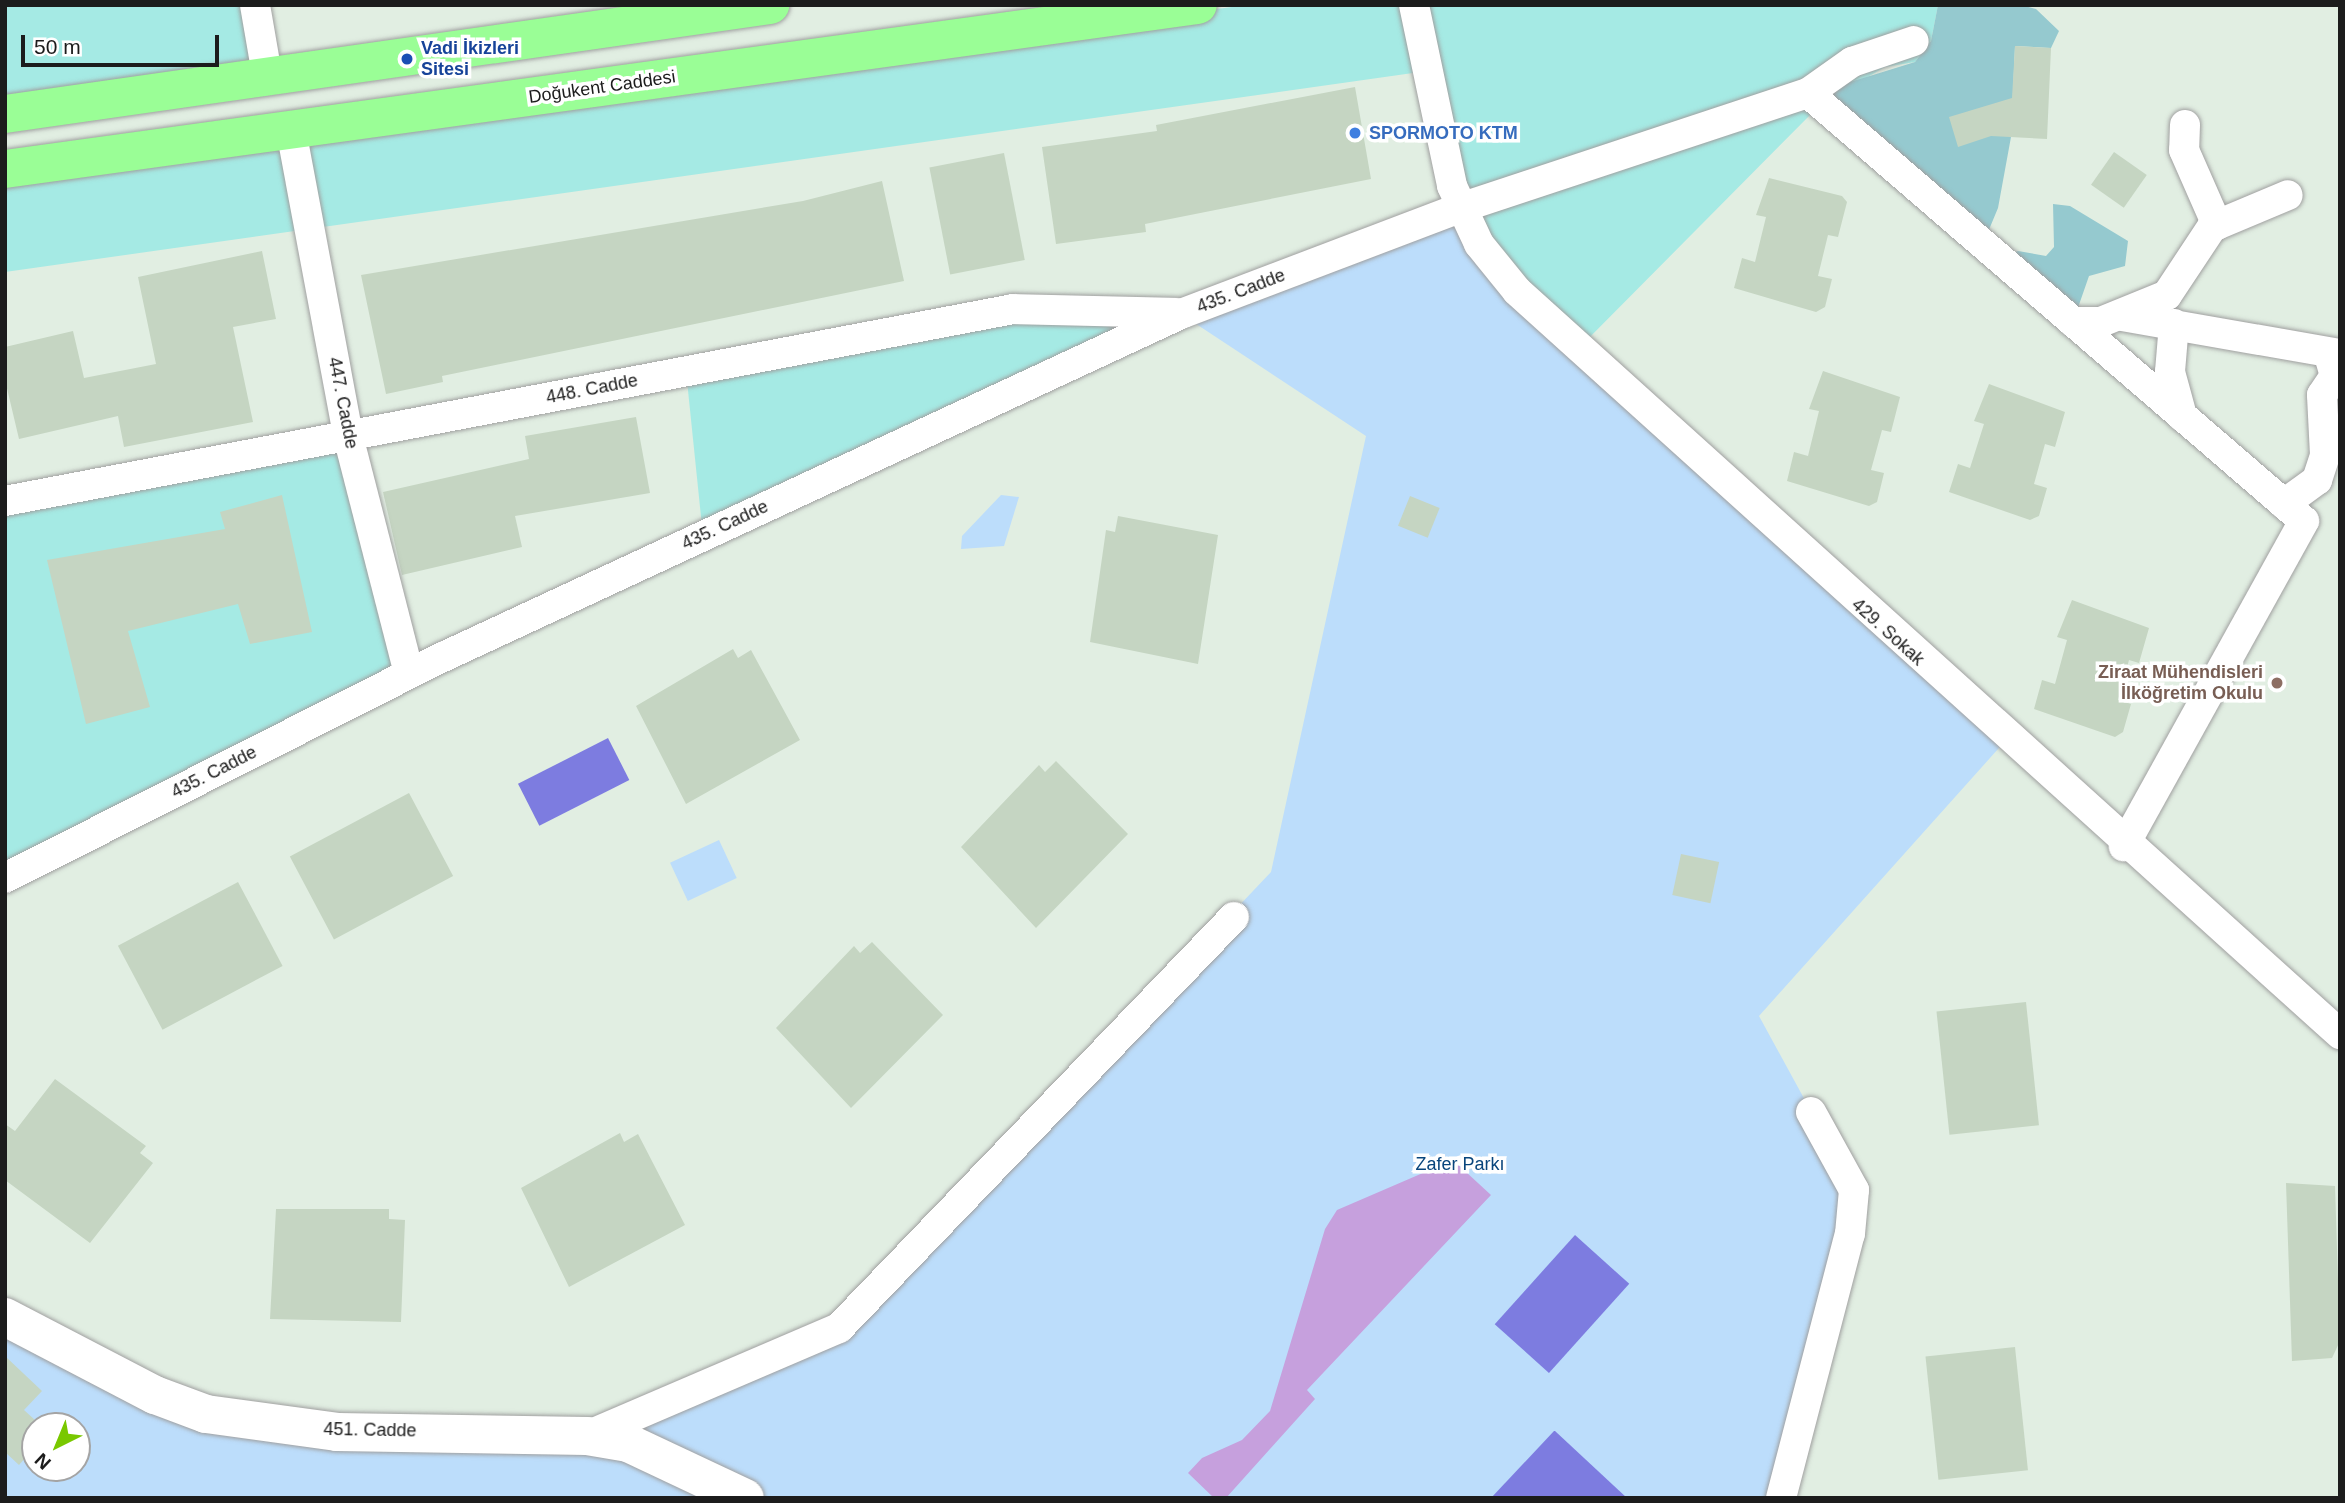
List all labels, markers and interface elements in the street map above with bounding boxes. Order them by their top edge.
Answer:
scale bar [24,21,222,65]
text: 50 m [34,35,81,58]
place label: Vadi İkizleri Sitesi [421,38,519,80]
marker: Vadi İkizleri Sitesi [399,51,415,67]
street label: Doğukent Caddesi [527,66,677,108]
place label: SPORMOTO KTM [1369,122,1518,144]
marker: SPORMOTO KTM [1347,125,1363,141]
street label: 435. Cadde [1194,264,1288,318]
street label: 447. Cadde [324,355,362,451]
street label: 448. Cadde [544,370,640,408]
street label: 435. Cadde [678,496,772,554]
street label: 429. Sokak [1847,594,1929,670]
place label: Ziraat Mühendisleri İlköğretim Okulu [2098,662,2263,704]
marker: Ziraat Mühendisleri İlköğretim Okulu [2269,675,2285,691]
street label: 435. Cadde [168,741,260,803]
park label: Zafer Parkı [1415,1153,1505,1175]
north arrow [21,1412,91,1482]
street label: 451. Cadde [323,1418,417,1442]
text: N [31,1449,55,1474]

